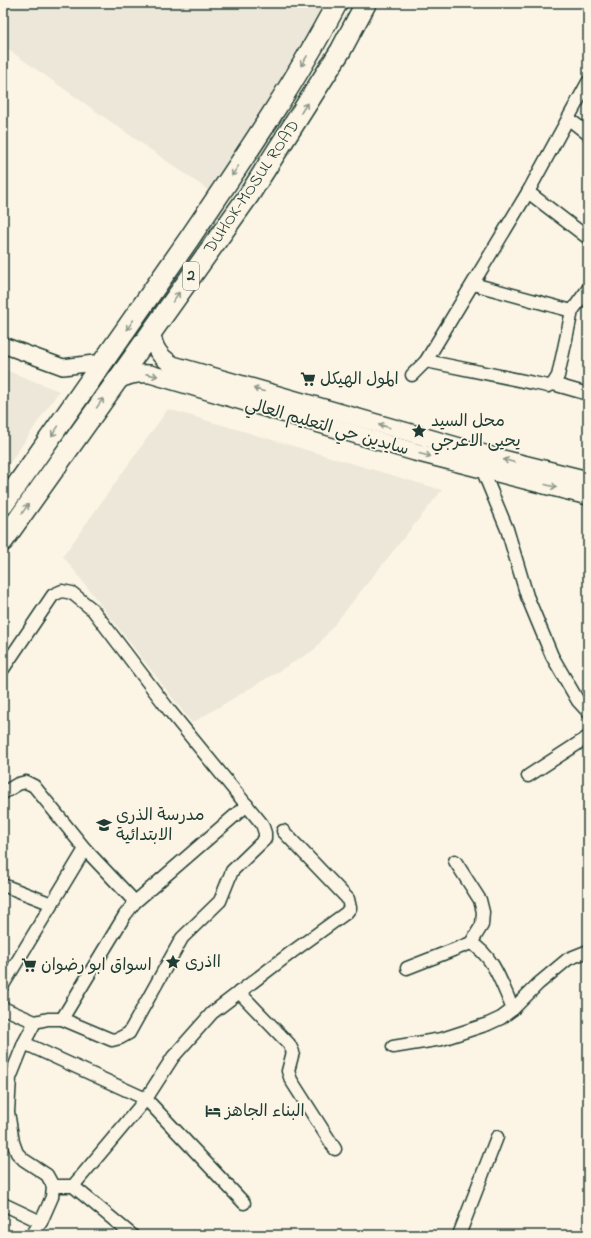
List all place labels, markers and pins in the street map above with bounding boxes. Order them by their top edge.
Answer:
place label: المول الهيكل [320,367,399,392]
supermarket icon: المول الهيكل [299,370,317,388]
place label: محل السيد يحيى الاعرجي [431,409,521,455]
place icon: محل السيد يحيى الاعرجي [410,422,428,440]
place label: مدرسة الذرى الابتدائية [116,803,205,848]
school or university icon: مدرسة الذرى الابتدائية [95,816,113,834]
place label: ااذرى [185,950,221,975]
place label: اسواق ابو رضوان [41,953,152,978]
place icon: ااذرى [164,953,182,971]
supermarket icon: اسواق ابو رضوان [20,956,38,974]
place label: البناء الجاهز [223,1099,305,1124]
hotel icon: البناء الجاهز [204,1102,222,1120]

